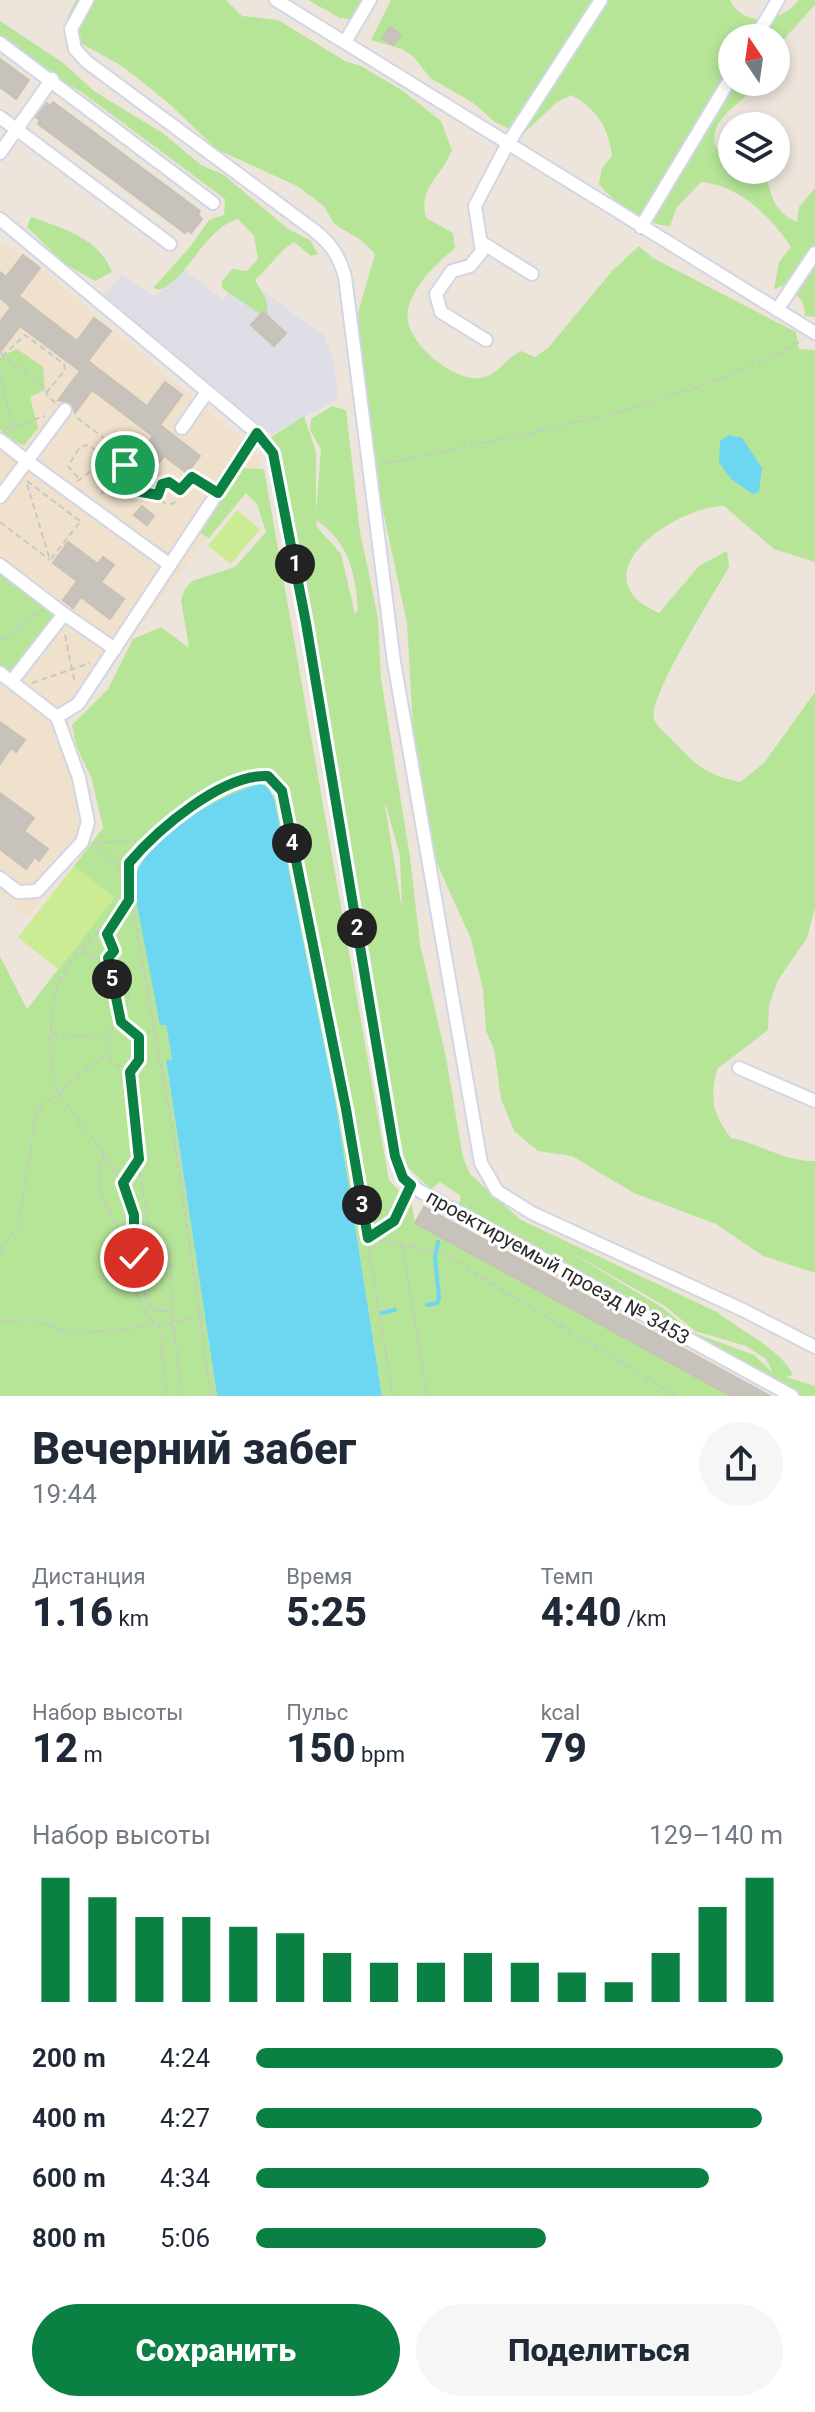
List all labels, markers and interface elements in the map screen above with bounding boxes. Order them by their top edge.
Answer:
north arrow [718,24,790,96]
map controls [718,24,790,184]
button: layers [718,112,790,184]
pin [91,431,159,499]
icon: arrive [103,443,147,487]
pin: 1 [275,544,315,584]
text: 1 [289,551,301,576]
pin: 4 [272,823,312,863]
text: 4 [286,830,298,855]
pin: 2 [337,908,377,948]
text: 2 [351,915,363,940]
pin: 5 [92,959,132,999]
text: 5 [106,966,118,991]
street label: проектируемый проезд № 3453 [422,1184,694,1350]
pin: 3 [342,1185,382,1225]
text: 3 [356,1192,368,1217]
pin [100,1224,168,1292]
icon: check [112,1236,156,1280]
button: share [699,1422,783,1506]
text: Вечерний забег [32,1423,356,1475]
text: 19:44 [32,1479,97,1509]
text: Дистанция [32,1564,146,1589]
text: Время [286,1564,352,1589]
text: Темп [541,1564,593,1589]
text: 1.16 [32,1589,113,1636]
text: 5:25 [286,1589,367,1636]
text: 4:40 [541,1589,622,1636]
text: km [113,1606,149,1631]
text: /km [622,1606,666,1631]
text: Набор высоты [32,1700,183,1725]
text: Пульс [286,1700,348,1725]
text: kcal [541,1700,580,1725]
text: 12 [32,1725,78,1772]
text: 150 [286,1725,356,1772]
text: 79 [541,1725,587,1772]
text: m [78,1742,103,1767]
text: bpm [356,1742,405,1767]
text: Набор высоты [32,1820,211,1850]
text: 129–140 m [649,1820,783,1850]
text: 200 m [32,2043,106,2073]
text: 4:24 [160,2043,210,2073]
text: 400 m [32,2103,106,2133]
text: 4:27 [160,2103,210,2133]
text: 600 m [32,2163,106,2193]
text: 4:34 [160,2163,210,2193]
text: 800 m [32,2223,106,2253]
text: 5:06 [160,2223,210,2253]
button: Сохранить [32,2304,400,2396]
button: Поделиться [416,2304,783,2396]

